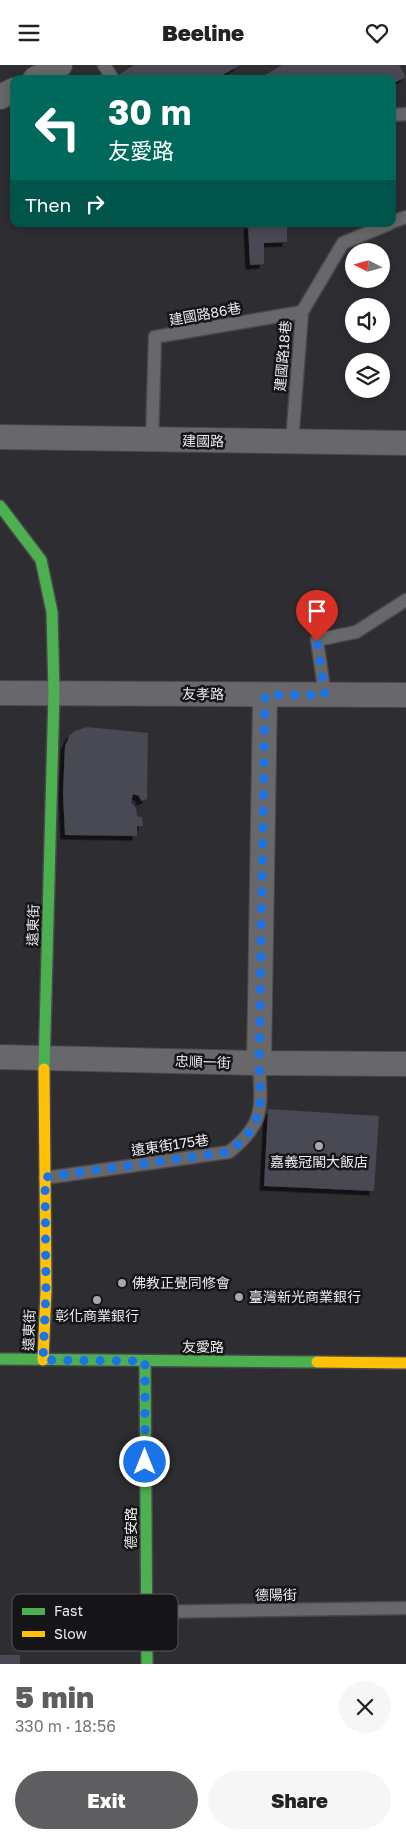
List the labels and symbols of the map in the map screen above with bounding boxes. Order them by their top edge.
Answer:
north arrow [345,243,390,287]
street label: 建國路86巷 [167,299,242,328]
street label: 建國路18巷 [271,320,294,392]
street label: 建國路 [182,432,224,449]
pin [296,590,338,641]
street label: 友孝路 [182,685,224,702]
street label: 遠東街 [23,904,42,946]
street label: 忠順一街 [175,1052,231,1071]
street label: 遠東街175巷 [130,1131,210,1158]
marker: 嘉義冠閣大飯店 [313,1140,325,1152]
place label: 嘉義冠閣大飯店 [270,1153,368,1170]
place label: 佛教正覺同修會 [132,1274,230,1291]
marker: 佛教正覺同修會 [116,1277,128,1289]
place label: 臺灣新光商業銀行 [249,1288,361,1305]
marker: 臺灣新光商業銀行 [233,1291,245,1303]
marker: 彰化商業銀行 [91,1294,103,1306]
place label: 彰化商業銀行 [55,1307,139,1324]
street label: 遠東街 [19,1309,38,1351]
street label: 友愛路 [182,1338,224,1355]
position arrow [118,1435,170,1487]
street label: 德安路 [122,1507,139,1549]
street label: 德陽街 [255,1586,297,1603]
legend [12,1594,178,1651]
text: Fast [54,1602,83,1619]
text: Slow [54,1625,87,1642]

